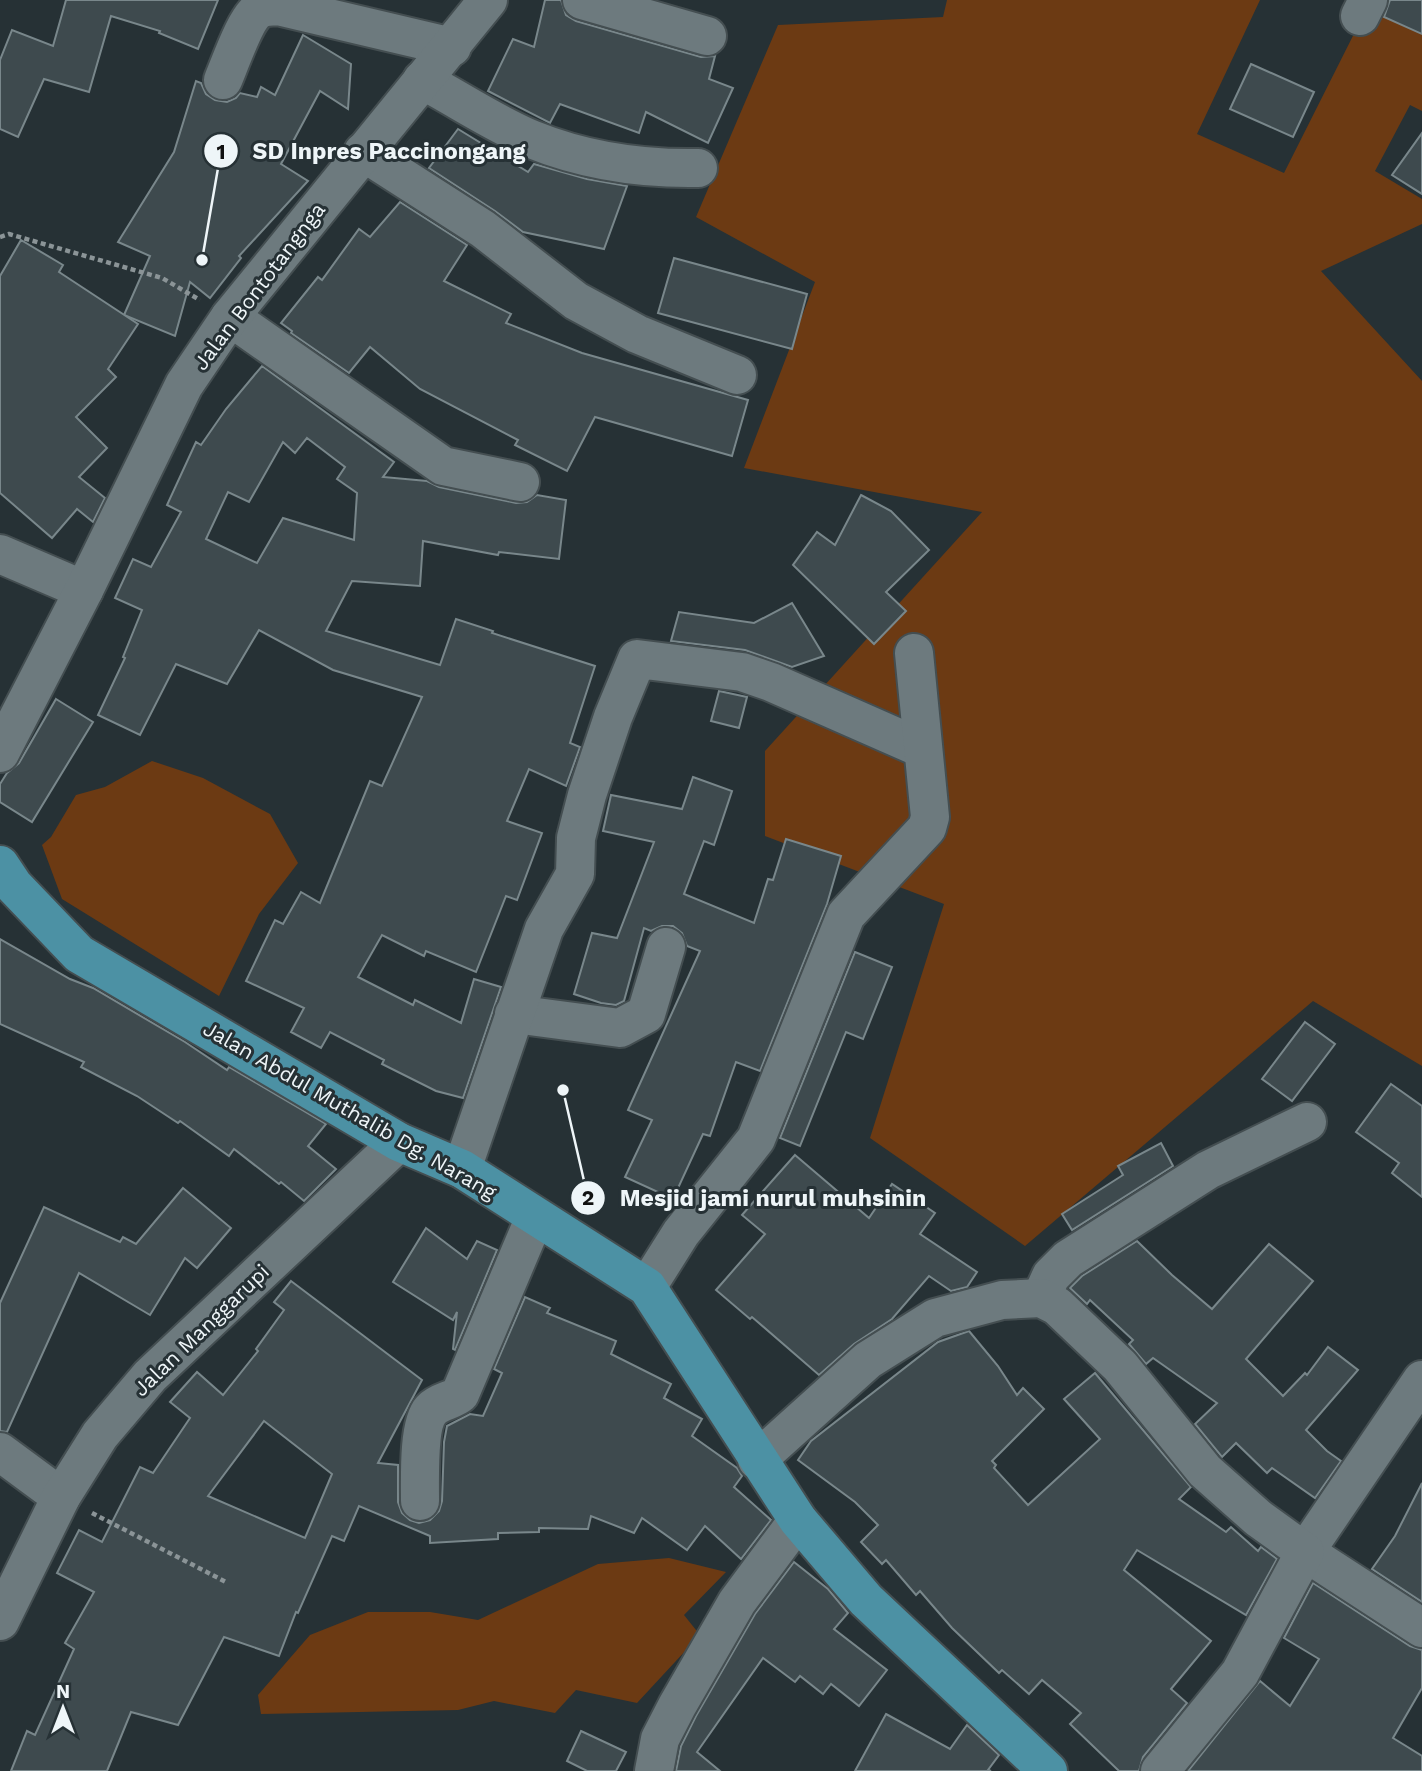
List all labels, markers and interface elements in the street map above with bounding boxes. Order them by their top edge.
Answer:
callout: SD Inpres Paccinongang [204,129,540,173]
text: SD Inpres Paccinongang [253,138,526,165]
text: 1 [216,139,226,164]
street label: Jalan Bontotangnga [188,197,330,375]
street label: Jalan Abdul Muthalib Dg. Narang [199,1016,502,1205]
callout: Mesjid jami nurul muhsinin [571,1176,941,1220]
text: 2 [582,1185,594,1210]
text: Mesjid jami nurul muhsinin [620,1185,926,1212]
street label: Jalan Manggarupi [128,1259,274,1401]
north arrow [28,1673,98,1743]
text: N [56,1680,70,1703]

